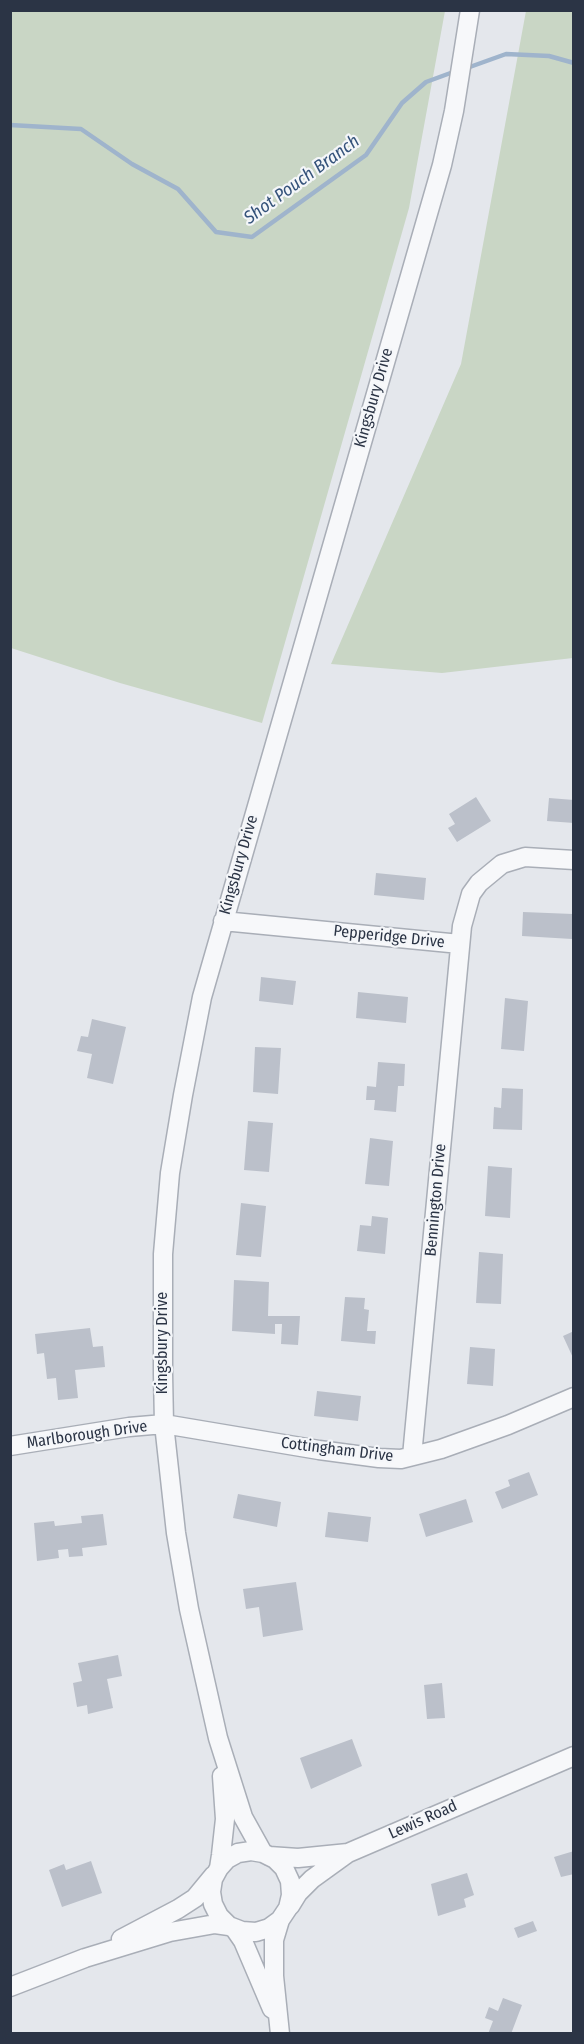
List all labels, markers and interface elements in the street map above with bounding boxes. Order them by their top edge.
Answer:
water label: Shot Pouch Branch [240,131,364,229]
street label: Kingsbury Drive [351,346,397,450]
street label: Kingsbury Drive [216,813,262,917]
street label: Pepperidge Drive [332,922,446,952]
street label: Bennington Drive [422,1143,450,1257]
street label: Kingsbury Drive [153,1292,173,1394]
street label: Marlborough Drive [26,1417,148,1453]
street label: Cottingham Drive [280,1434,394,1466]
street label: Lewis Road [386,1796,460,1844]

